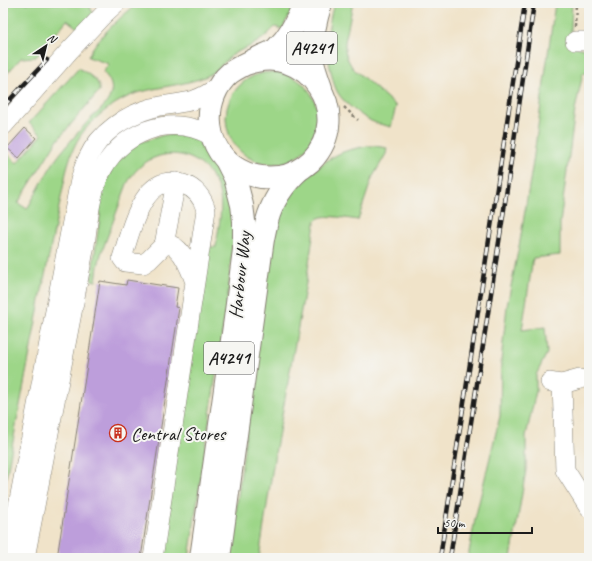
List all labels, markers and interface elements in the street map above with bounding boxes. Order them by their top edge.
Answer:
north arrow [26,26,66,66]
text: N [45,30,60,47]
road number: A4241 [287,32,337,64]
street label: Harbour Way [223,229,257,320]
road number: A4241 [204,342,254,374]
place label: Central Stores [131,422,227,446]
building icon: Central Stores [108,423,128,443]
scale bar [438,509,532,535]
text: 50 m [444,515,466,531]

